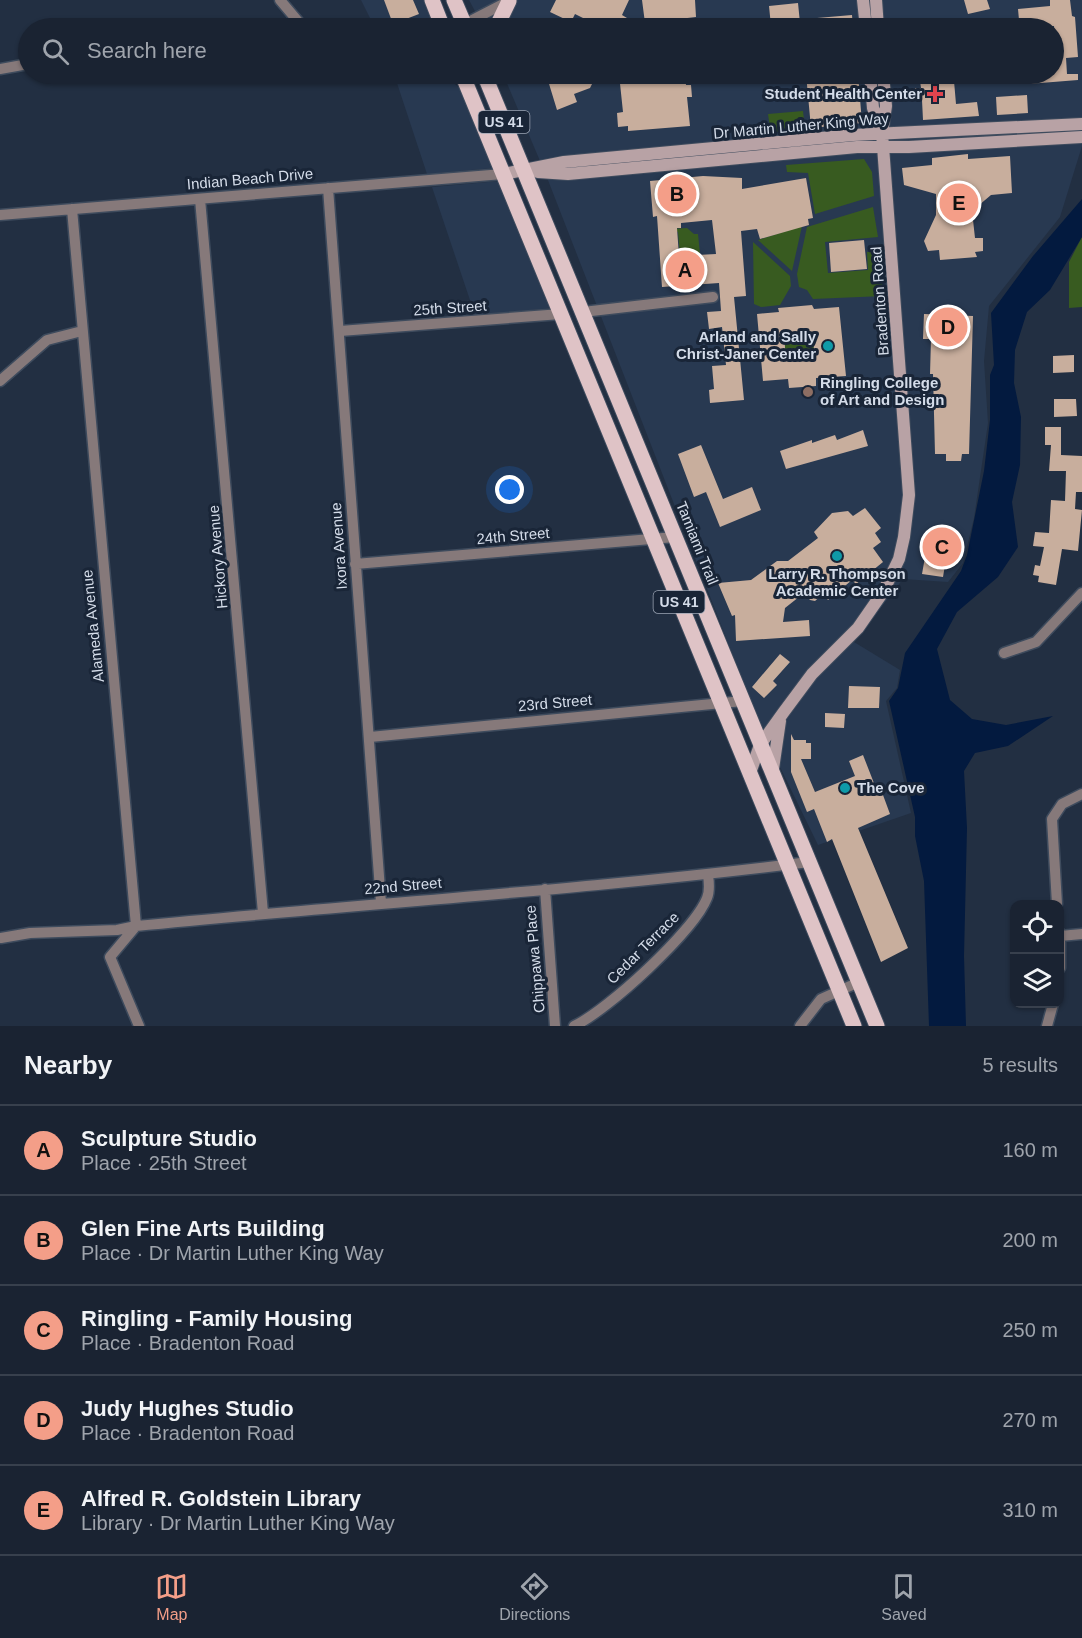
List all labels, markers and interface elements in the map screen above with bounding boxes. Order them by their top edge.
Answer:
search box [18,18,1064,84]
icon: search [39,35,72,68]
text: Search here [87,38,207,63]
place label: Student Health Center [764,85,922,102]
marker: Student Health Center [926,85,944,103]
street label: Dr Martin Luther King Way [712,109,890,142]
road number: US 41 [478,111,530,133]
street label: Indian Beach Drive [186,165,314,192]
pin: B [658,172,696,216]
pin: E [940,180,978,226]
street label: Bradenton Road [867,246,892,356]
pin: A [666,248,704,292]
street label: 25th Street [413,296,488,319]
pin: D [928,304,968,350]
place label: Arland and Sally Christ-Janer Center [676,328,817,362]
marker: Arland and Sally Christ-Janer Center [821,339,835,353]
place label: Ringling College of Art and Design [820,374,944,408]
marker: Ringling College of Art and Design [801,385,815,399]
your location [495,475,524,504]
street label: Tamiami Trail [673,499,722,587]
street label: Ixora Avenue [327,502,350,590]
street label: Hickory Avenue [205,505,230,610]
street label: 24th Street [476,524,551,547]
pin: C [922,524,962,570]
marker: Larry R. Thompson Academic Center [830,549,844,563]
place label: Larry R. Thompson Academic Center [768,565,906,599]
street label: Alameda Avenue [78,569,107,683]
road number: US 41 [654,591,704,613]
street label: 23rd Street [517,691,593,714]
place label: The Cove [857,779,925,796]
marker: The Cove [838,781,852,795]
street label: 22nd Street [364,874,443,897]
map controls [1010,900,1064,1008]
button: locate [1010,900,1064,954]
street label: Chippawa Place [521,904,548,1014]
street label: Cedar Terrace [603,908,682,987]
button: layers [1010,954,1064,1008]
text: Nearby [24,1050,112,1080]
text: 5 results [982,1054,1058,1076]
text: Sculpture Studio [81,1126,257,1151]
text: A [36,1139,51,1161]
text: 160 m [1002,1139,1058,1161]
text: Place · 25th Street [81,1152,247,1174]
text: Glen Fine Arts Building [81,1216,325,1241]
text: B [36,1229,51,1251]
text: 200 m [1002,1229,1058,1251]
text: Place · Dr Martin Luther King Way [81,1242,384,1264]
text: Ringling - Family Housing [81,1306,352,1331]
text: C [36,1319,51,1341]
text: 250 m [1002,1319,1058,1341]
text: Place · Bradenton Road [81,1332,294,1354]
text: Judy Hughes Studio [81,1396,294,1421]
text: D [36,1409,51,1431]
text: 270 m [1002,1409,1058,1431]
text: Place · Bradenton Road [81,1422,294,1444]
text: Alfred R. Goldstein Library [81,1486,361,1511]
text: E [37,1499,50,1521]
text: 310 m [1002,1499,1058,1521]
text: Library · Dr Martin Luther King Way [81,1512,395,1534]
tab: Map [155,1570,188,1624]
tab: Directions [499,1570,570,1624]
tab: Saved [881,1570,927,1624]

